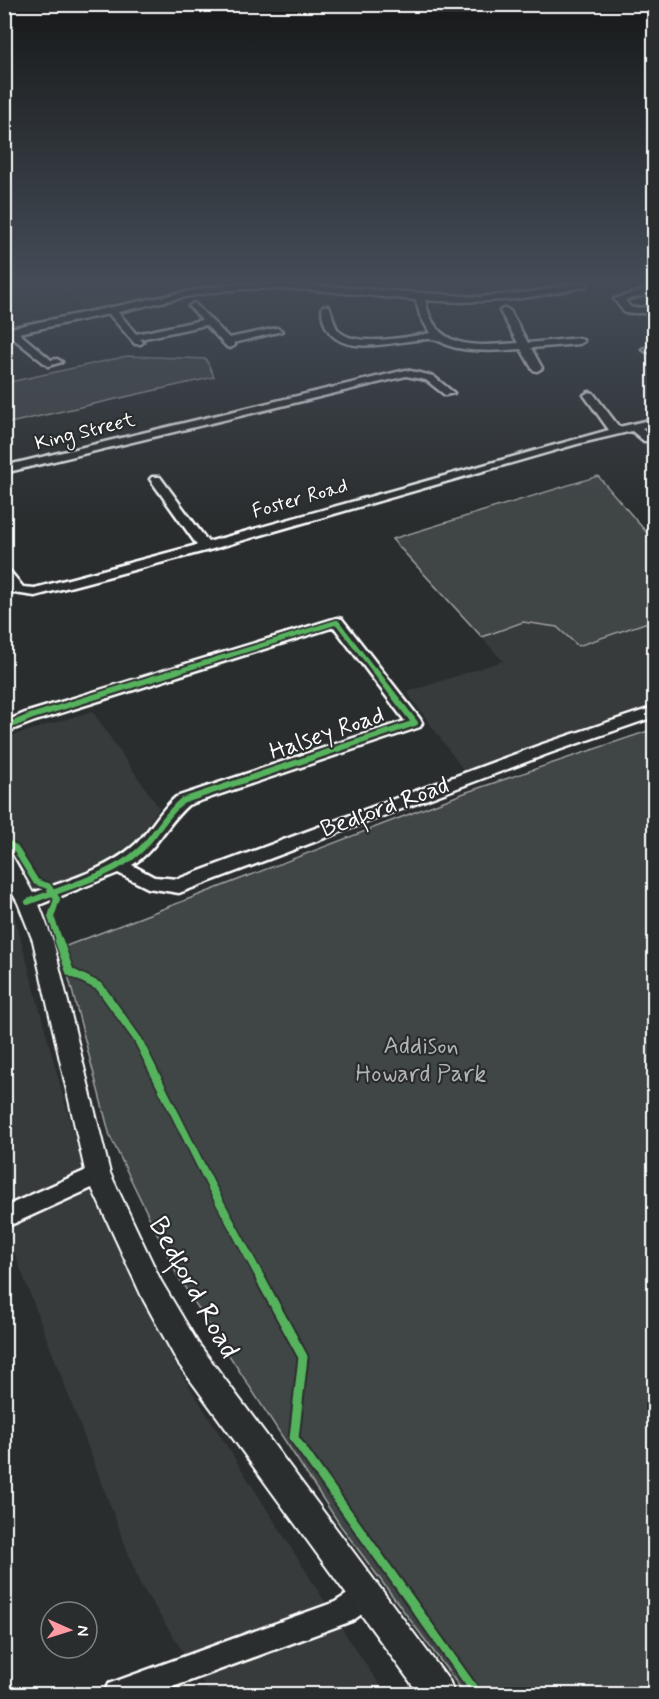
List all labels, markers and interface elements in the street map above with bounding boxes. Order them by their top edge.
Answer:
street label: King Street [32,406,138,458]
street label: Foster Road [249,472,351,526]
street label: Halsey Road [265,700,389,768]
street label: Bedford Road [316,770,454,847]
park label: Addison Howard Park [356,1031,486,1090]
street label: Bedford Road [137,1210,247,1367]
north arrow [39,1600,99,1660]
text: N [72,1625,93,1637]

